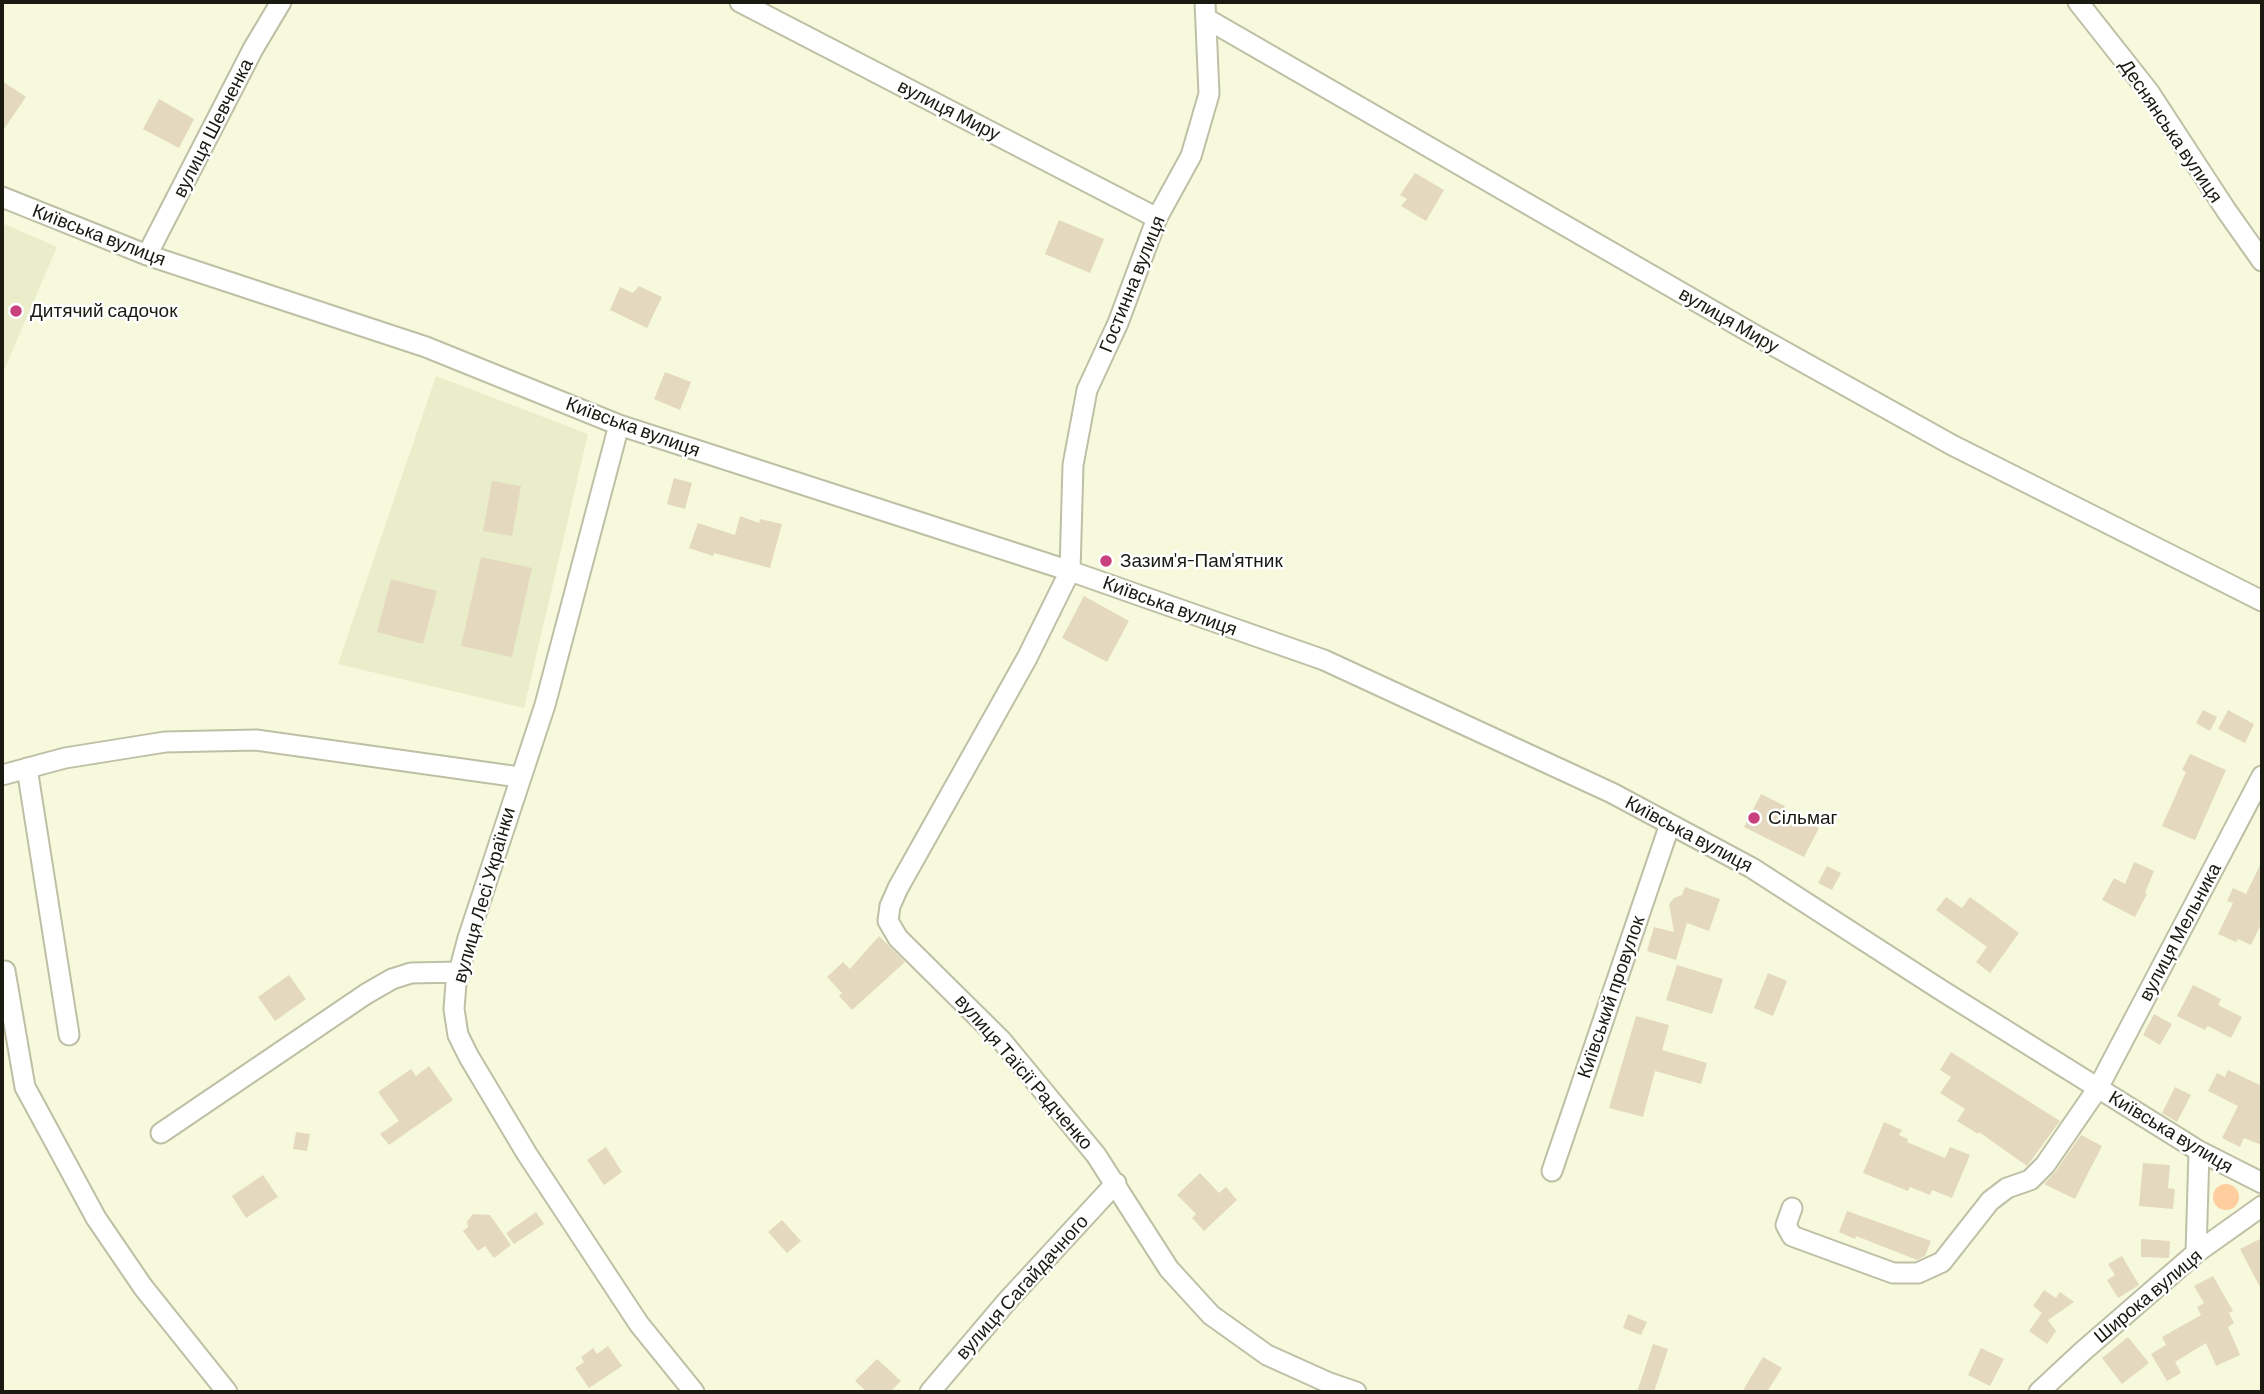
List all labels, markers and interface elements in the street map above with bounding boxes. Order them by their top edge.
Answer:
street label: вулиця Шевченка [168,55,258,201]
street label: Деснянська вулиця [2114,55,2228,207]
street label: вулиця Миру [894,74,1004,146]
street label: Київська вулиця [29,199,169,271]
street label: Гостинна вулиця [1094,212,1170,356]
street label: вулиця Миру [1675,282,1783,358]
place label: Дитячий садочок [30,300,177,322]
marker: Дитячий садочок [8,303,24,319]
street label: Київська вулиця [563,392,703,462]
place label: Зазим'я-Пам'ятник [1120,550,1283,572]
marker: Зазим'я-Пам'ятник [1098,553,1114,569]
street label: Київська вулиця [1100,571,1240,641]
street label: Київська вулиця [1621,791,1757,877]
street label: вулиця Лесі Українки [448,805,520,985]
place label: Сільмаг [1768,807,1837,829]
marker: Сільмаг [1746,810,1762,826]
street label: вулиця Мельника [2134,859,2226,1005]
street label: Київський провулок [1573,913,1649,1081]
street label: вулиця Таїсії Радченко [950,990,1098,1154]
street label: Київська вулиця [2105,1086,2237,1178]
street label: вулиця Сагайдачного [951,1210,1093,1364]
street label: Широка вулиця [2089,1244,2207,1348]

